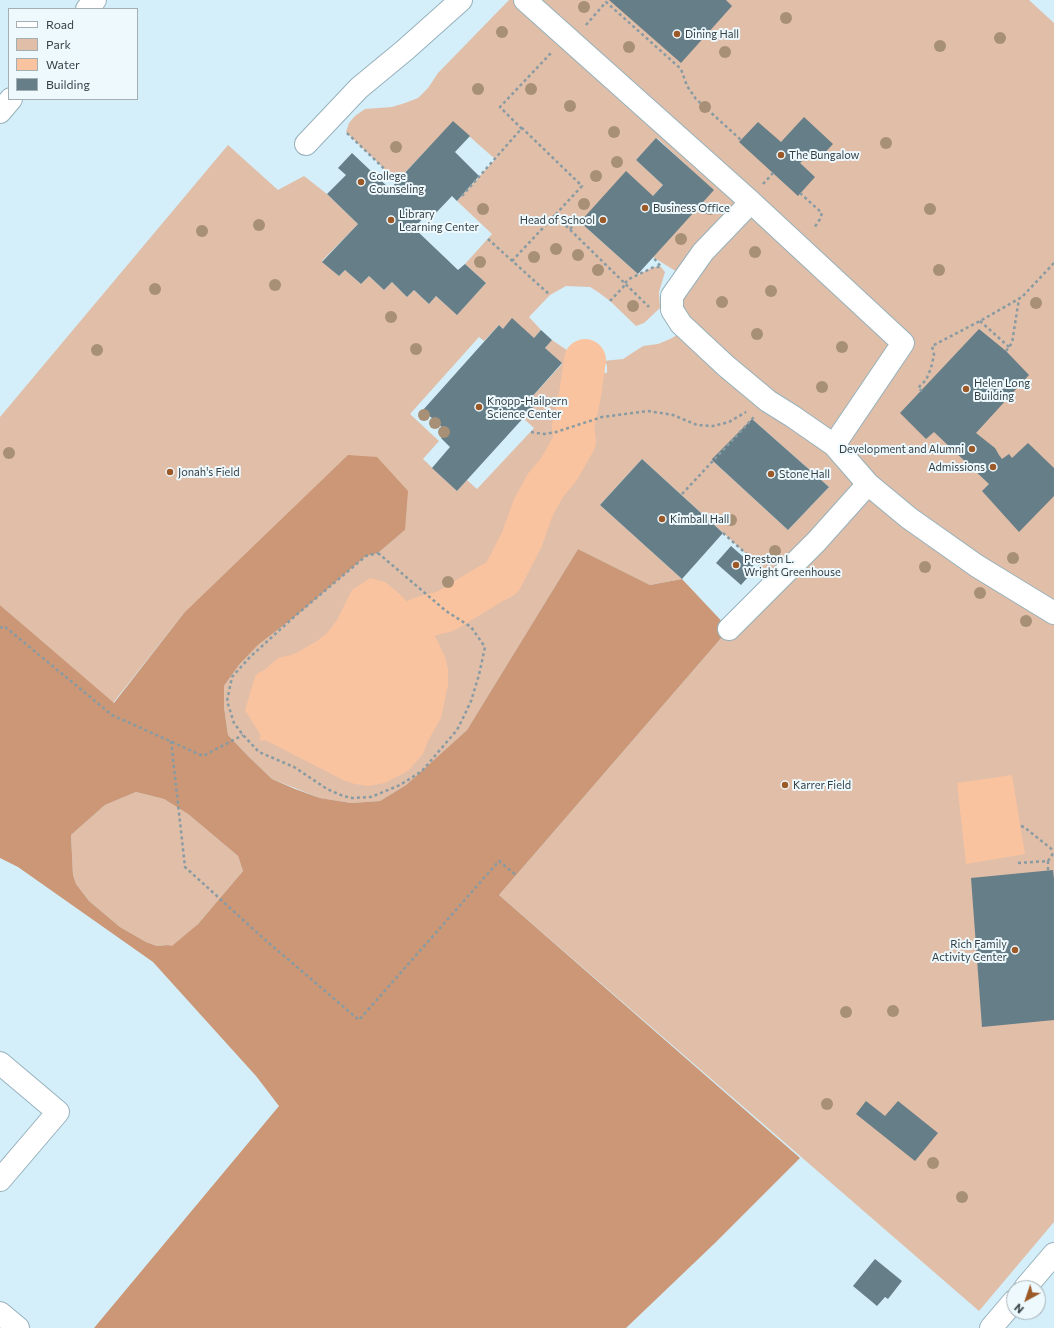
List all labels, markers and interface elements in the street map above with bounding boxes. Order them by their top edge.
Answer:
legend [8,8,138,100]
text: Road [46,17,74,31]
place label: Dining Hall [685,27,739,41]
marker: Dining Hall [672,29,682,39]
text: Park [46,37,71,51]
text: Water [46,57,80,71]
text: Building [46,77,90,91]
place label: The Bungalow [789,148,859,162]
marker: The Bungalow [776,150,786,160]
place label: College Counseling [369,169,424,195]
marker: College Counseling [356,177,366,187]
place label: Business Office [653,201,730,215]
marker: Business Office [640,203,650,213]
place label: Library Learning Center [399,207,479,233]
place label: Head of School [520,213,595,227]
marker: Library Learning Center [386,215,396,225]
marker: Head of School [598,215,608,225]
place label: Helen Long Building [974,376,1030,402]
marker: Helen Long Building [961,384,971,394]
place label: Knopp-Hailpern Science Center [487,394,568,420]
marker: Knopp-Hailpern Science Center [474,402,484,412]
place label: Development and Alumni [839,442,964,456]
marker: Development and Alumni [967,444,977,454]
place label: Admissions [928,460,985,474]
marker: Admissions [988,462,998,472]
place label: Jonah's Field [178,465,240,479]
marker: Jonah's Field [165,467,175,477]
place label: Stone Hall [779,467,830,481]
marker: Stone Hall [766,469,776,479]
place label: Kimball Hall [670,512,729,526]
marker: Kimball Hall [657,514,667,524]
place label: Preston L. Wright Greenhouse [744,552,841,578]
marker: Preston L. Wright Greenhouse [731,560,741,570]
place label: Karrer Field [793,778,851,792]
marker: Karrer Field [780,780,790,790]
place label: Rich Family Activity Center [932,937,1007,963]
marker: Rich Family Activity Center [1010,945,1020,955]
north arrow [1006,1280,1046,1320]
text: N [1011,1301,1026,1316]

